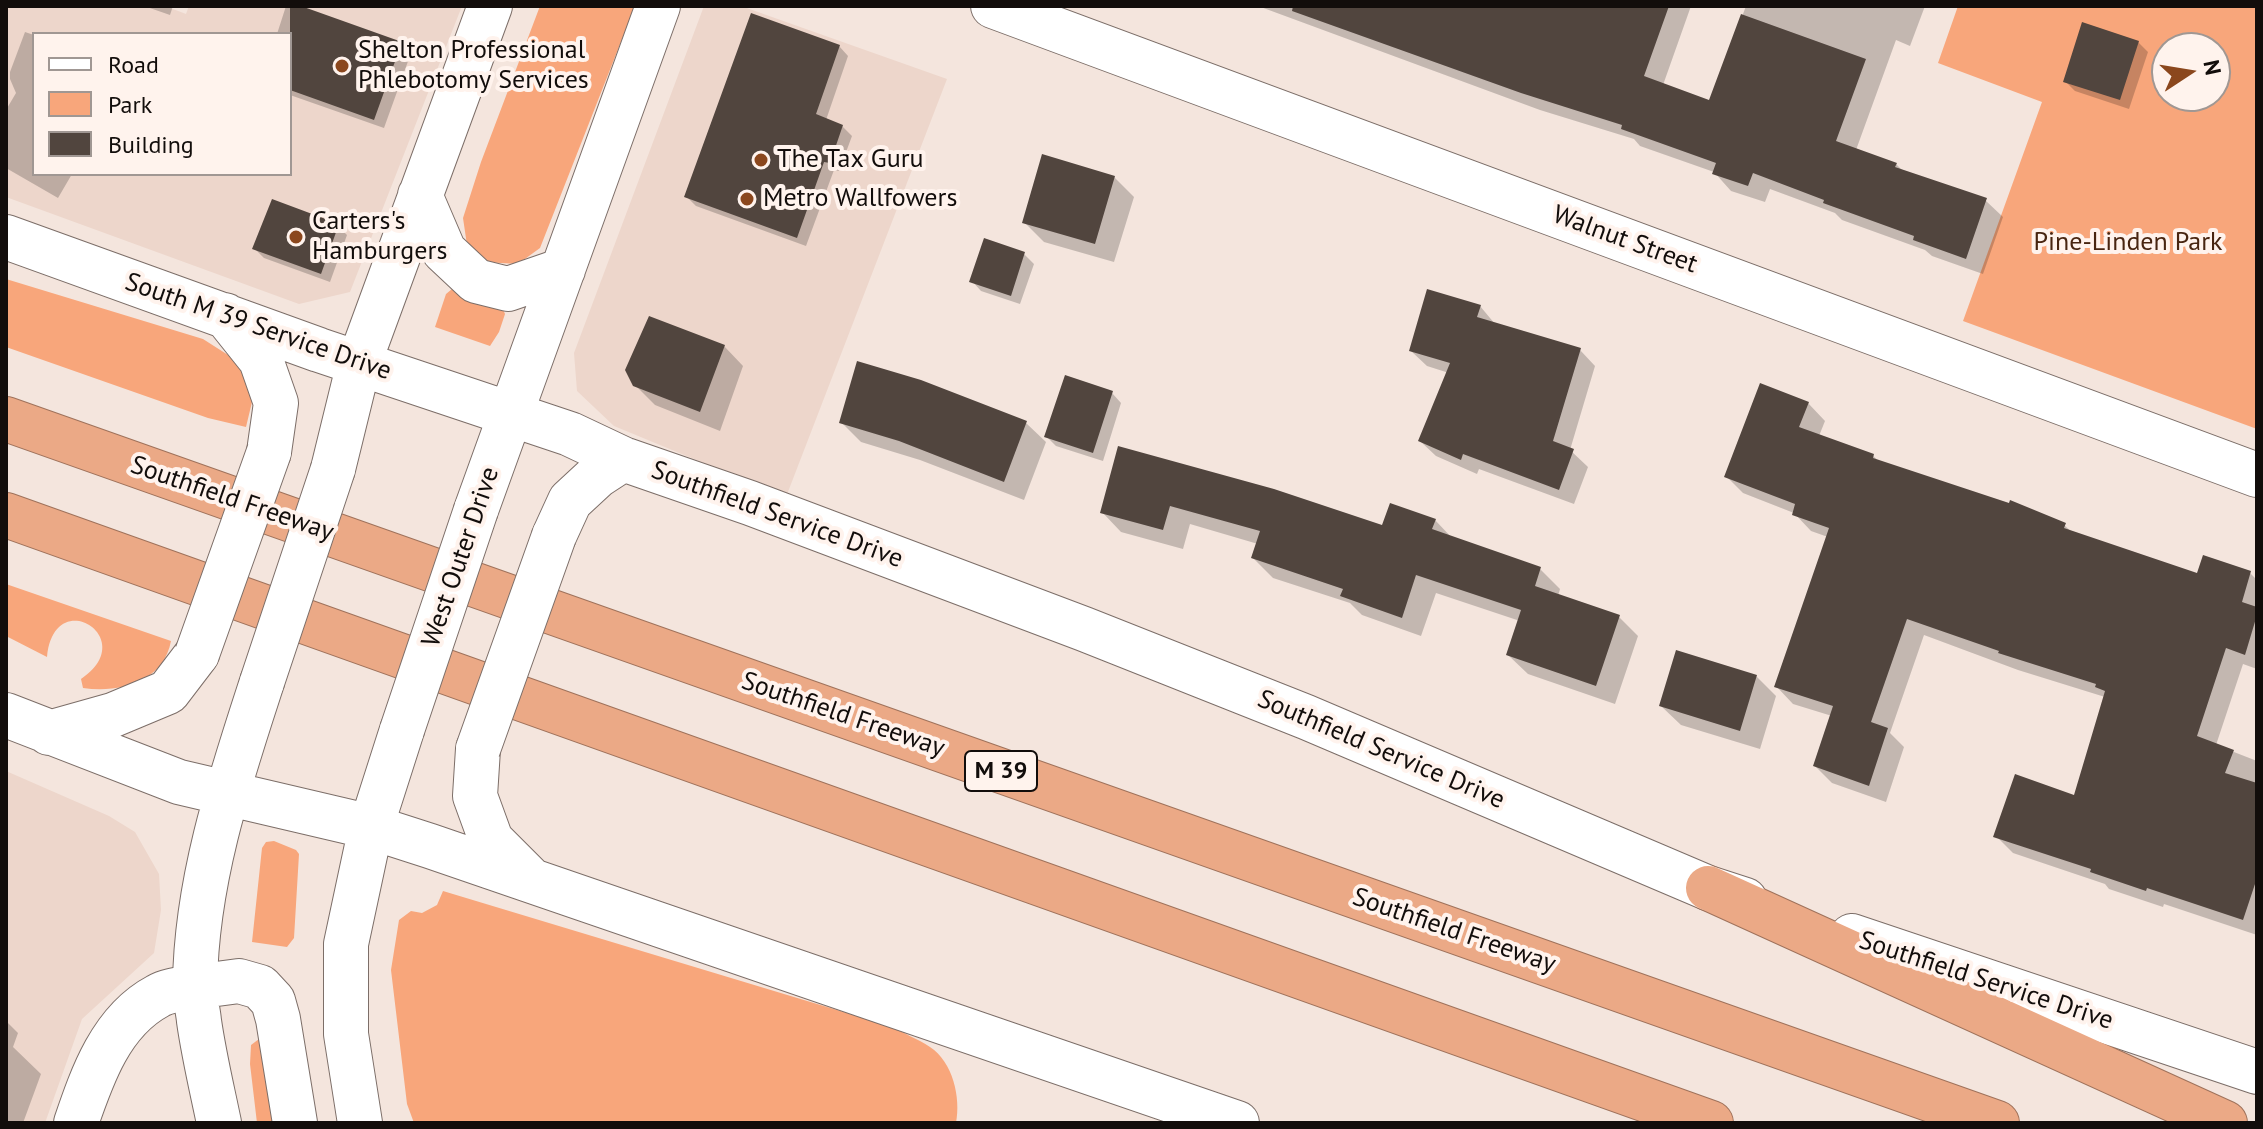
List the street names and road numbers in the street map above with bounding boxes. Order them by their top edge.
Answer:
street label: Walnut Street [1549,199,1701,281]
street label: South M 39 Service Drive [121,267,395,387]
street label: Southfield Freeway [126,450,338,548]
street label: Southfield Service Drive [647,455,907,575]
street label: West Outer Drive [416,463,506,651]
street label: Southfield Freeway [737,666,949,764]
street label: Southfield Service Drive [1253,684,1509,816]
road number: M 39 [965,751,1037,791]
street label: Southfield Freeway [1348,882,1560,980]
street label: Southfield Service Drive [1855,925,2117,1037]

